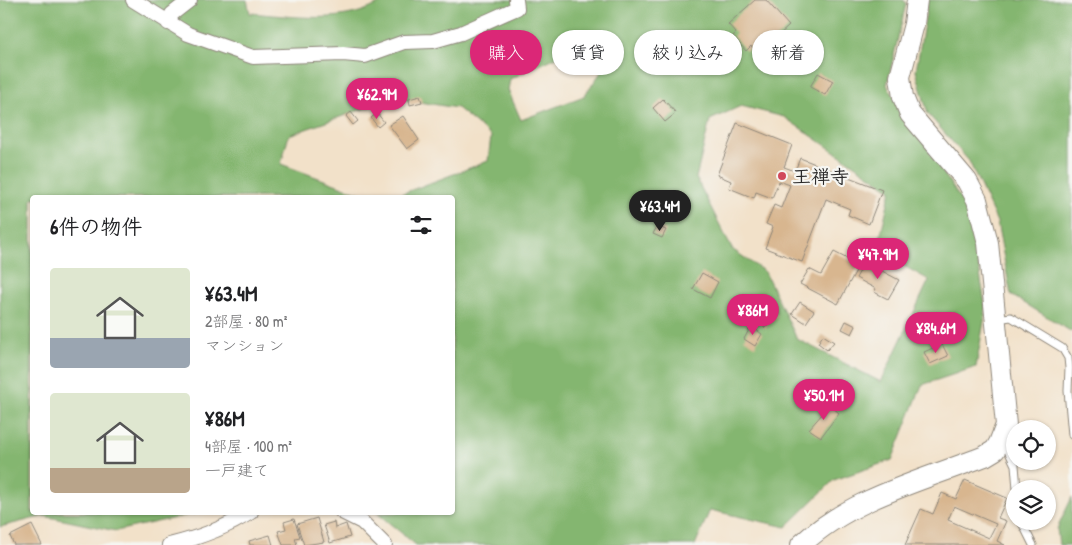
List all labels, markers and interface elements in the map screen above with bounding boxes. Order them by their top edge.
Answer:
chip: 購入 [470,30,542,75]
chip: 賃貸 [552,30,624,75]
chip: 絞り込み [634,30,742,75]
chip: 新着 [752,30,824,75]
pin: ¥62.9M [336,78,418,120]
text: ¥62.9M [357,83,397,105]
place label: 王禅寺 [792,163,849,189]
marker: 王禅寺 [776,170,788,182]
pin: ¥63.4M [619,190,701,232]
text: ¥63.4M [640,195,680,217]
icon: filters [407,211,435,239]
text: 6件の物件 [50,212,142,241]
pin: ¥47.9M [837,238,919,280]
text: ¥47.9M [858,243,898,265]
text: ¥63.4M [205,279,257,308]
icon: home [90,288,150,348]
pin: ¥86M [723,294,783,336]
text: ¥86M [738,299,768,321]
text: 2部屋 · 80 m² [205,310,287,332]
pin: ¥84.6M [895,312,977,354]
text: ¥84.6M [916,317,956,339]
text: マンション [205,334,284,356]
pin: ¥50.1M [783,378,865,421]
text: ¥50.1M [804,384,844,406]
text: ¥86M [205,404,245,433]
icon: home [90,413,150,473]
map controls [1006,420,1056,530]
button: locate [1006,420,1056,470]
text: 4部屋 · 100 m² [205,435,292,457]
text: 一戸建て [205,459,269,481]
button: layers [1006,480,1056,530]

